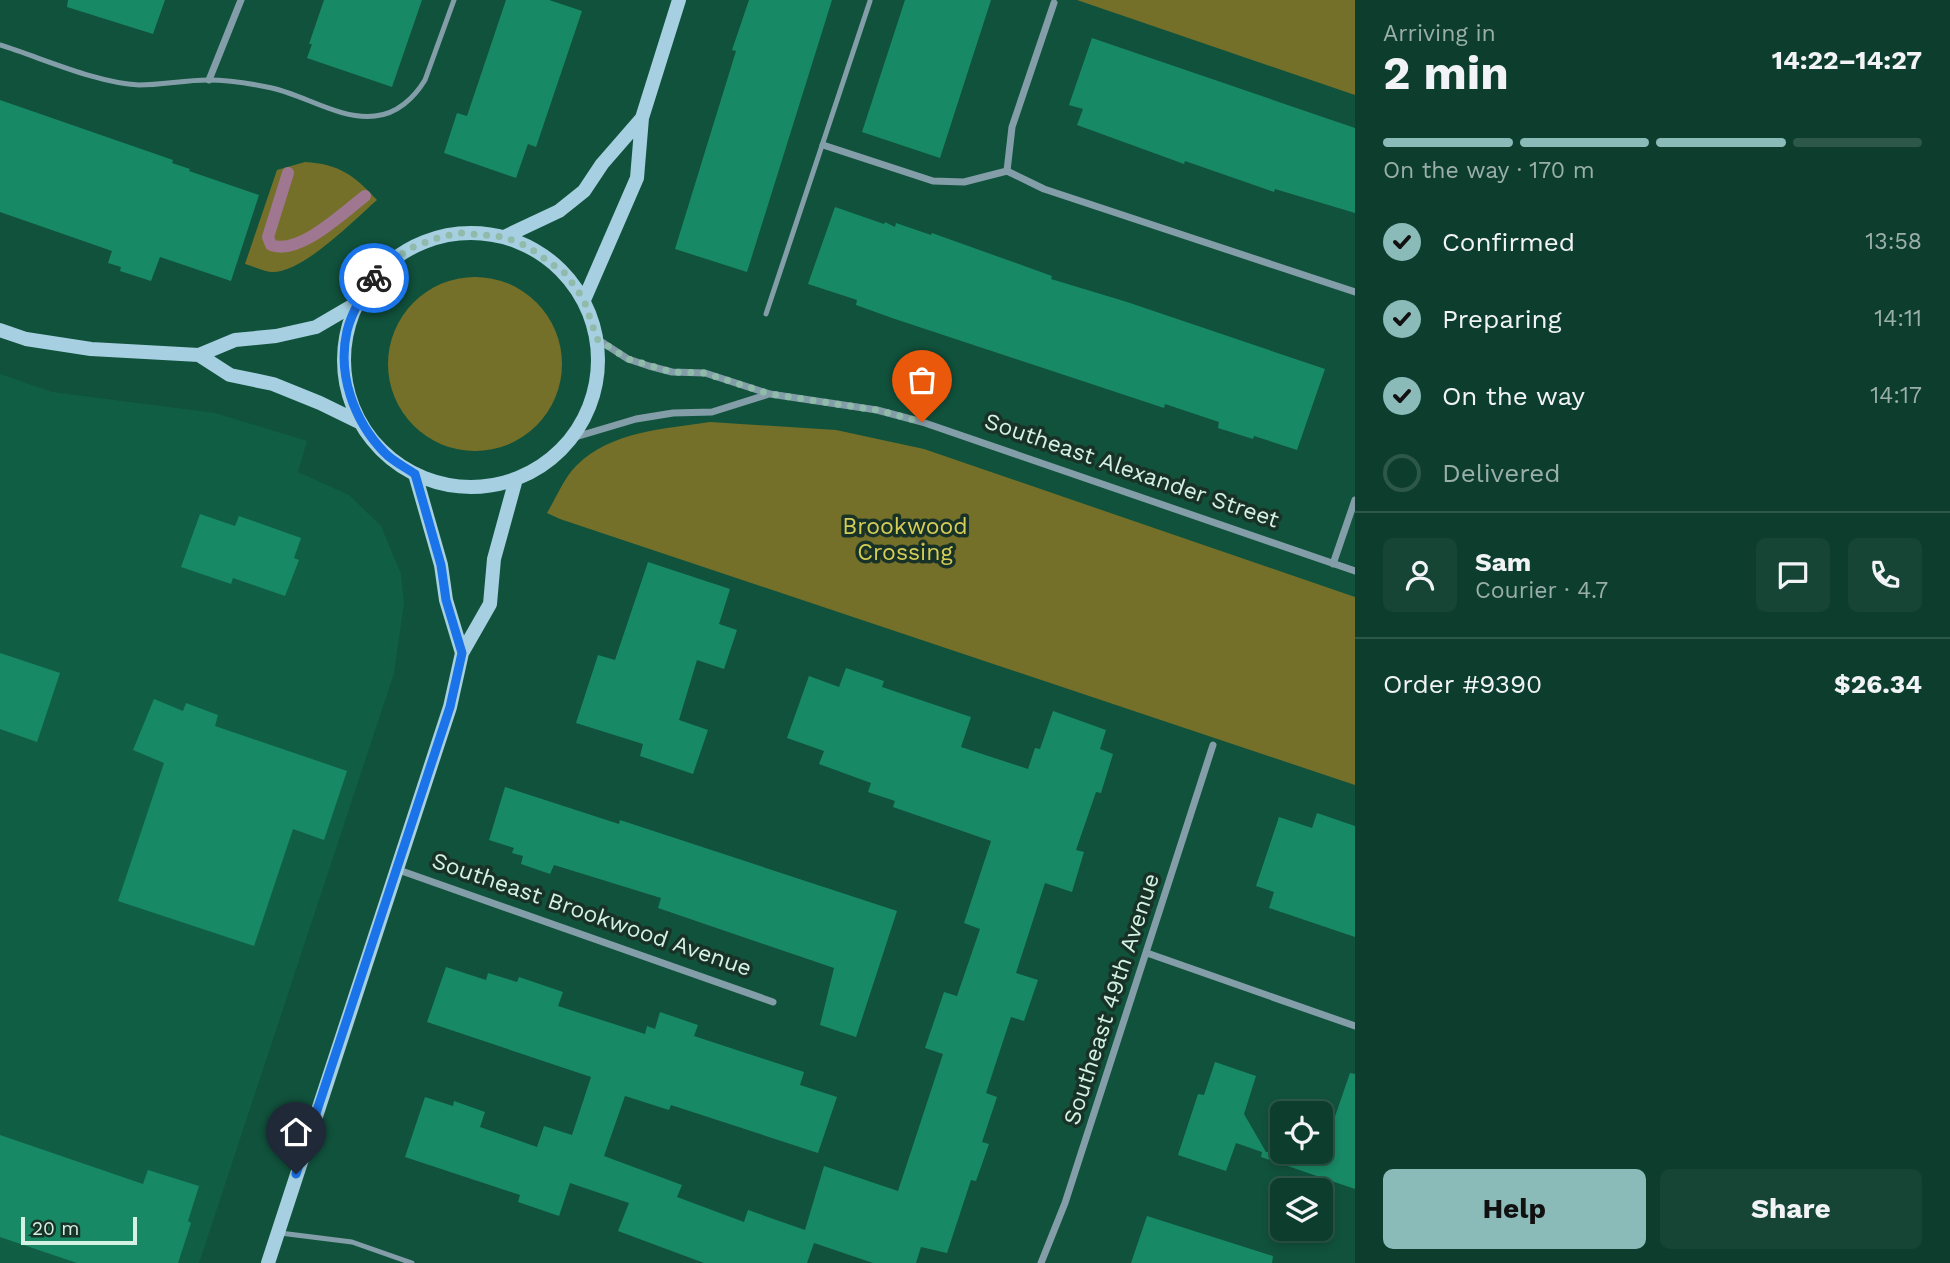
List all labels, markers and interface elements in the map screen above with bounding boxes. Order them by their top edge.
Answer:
text: Arriving in [1383,20,1496,47]
text: 14:22–14:27 [1772,45,1922,75]
text: 2 min [1383,46,1509,100]
text: On the way · 170 m [1383,157,1595,184]
icon: check [1383,223,1421,261]
text: Confirmed [1442,227,1575,257]
text: 13:58 [1865,228,1922,255]
courier [339,243,409,313]
icon: bike [355,259,393,297]
icon: check [1383,300,1421,338]
text: Preparing [1442,304,1562,334]
text: 14:11 [1874,305,1922,332]
pin [892,350,952,422]
icon: bag [903,361,941,399]
icon: check [1383,377,1421,415]
text: On the way [1442,381,1585,411]
text: 14:17 [1870,382,1922,409]
street label: Southeast Alexander Street [981,407,1283,534]
text: Delivered [1442,458,1561,488]
park label: Brookwood Crossing [842,513,968,566]
button: person [1383,538,1457,612]
button: chat [1756,538,1830,612]
button: phone [1848,538,1922,612]
text: Sam [1475,547,1531,577]
text: Courier · 4.7 [1475,577,1608,604]
text: Order #9390 [1383,669,1542,699]
text: $26.34 [1834,669,1922,699]
street label: Southeast Brookwood Avenue [428,847,755,982]
street label: Southeast 49th Avenue [1058,870,1165,1128]
map controls [1270,1101,1333,1241]
button: locate [1270,1101,1333,1164]
pin [266,1102,326,1174]
icon: home [277,1113,315,1151]
button: Help [1383,1169,1646,1249]
button: Share [1660,1169,1922,1249]
button: layers [1270,1178,1333,1241]
scale bar [21,1214,136,1246]
text: 20 m [32,1217,79,1240]

